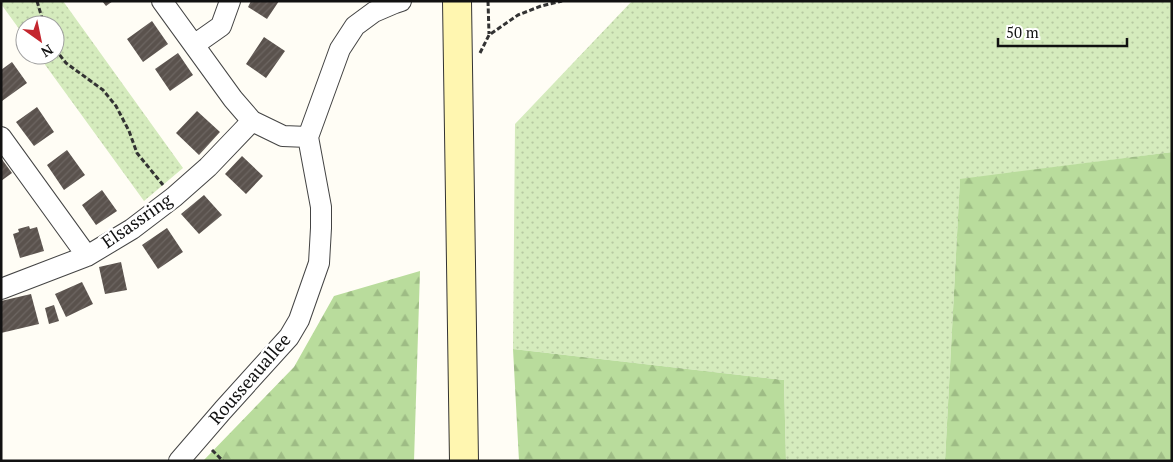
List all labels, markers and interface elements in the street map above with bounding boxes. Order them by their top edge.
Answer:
north arrow [15,15,65,65]
scale bar [998,15,1127,47]
text: 50 m [1006,22,1039,42]
text: N [37,40,57,62]
street label: Elsassring [96,187,177,253]
street label: Rousseauallee [203,328,296,429]

